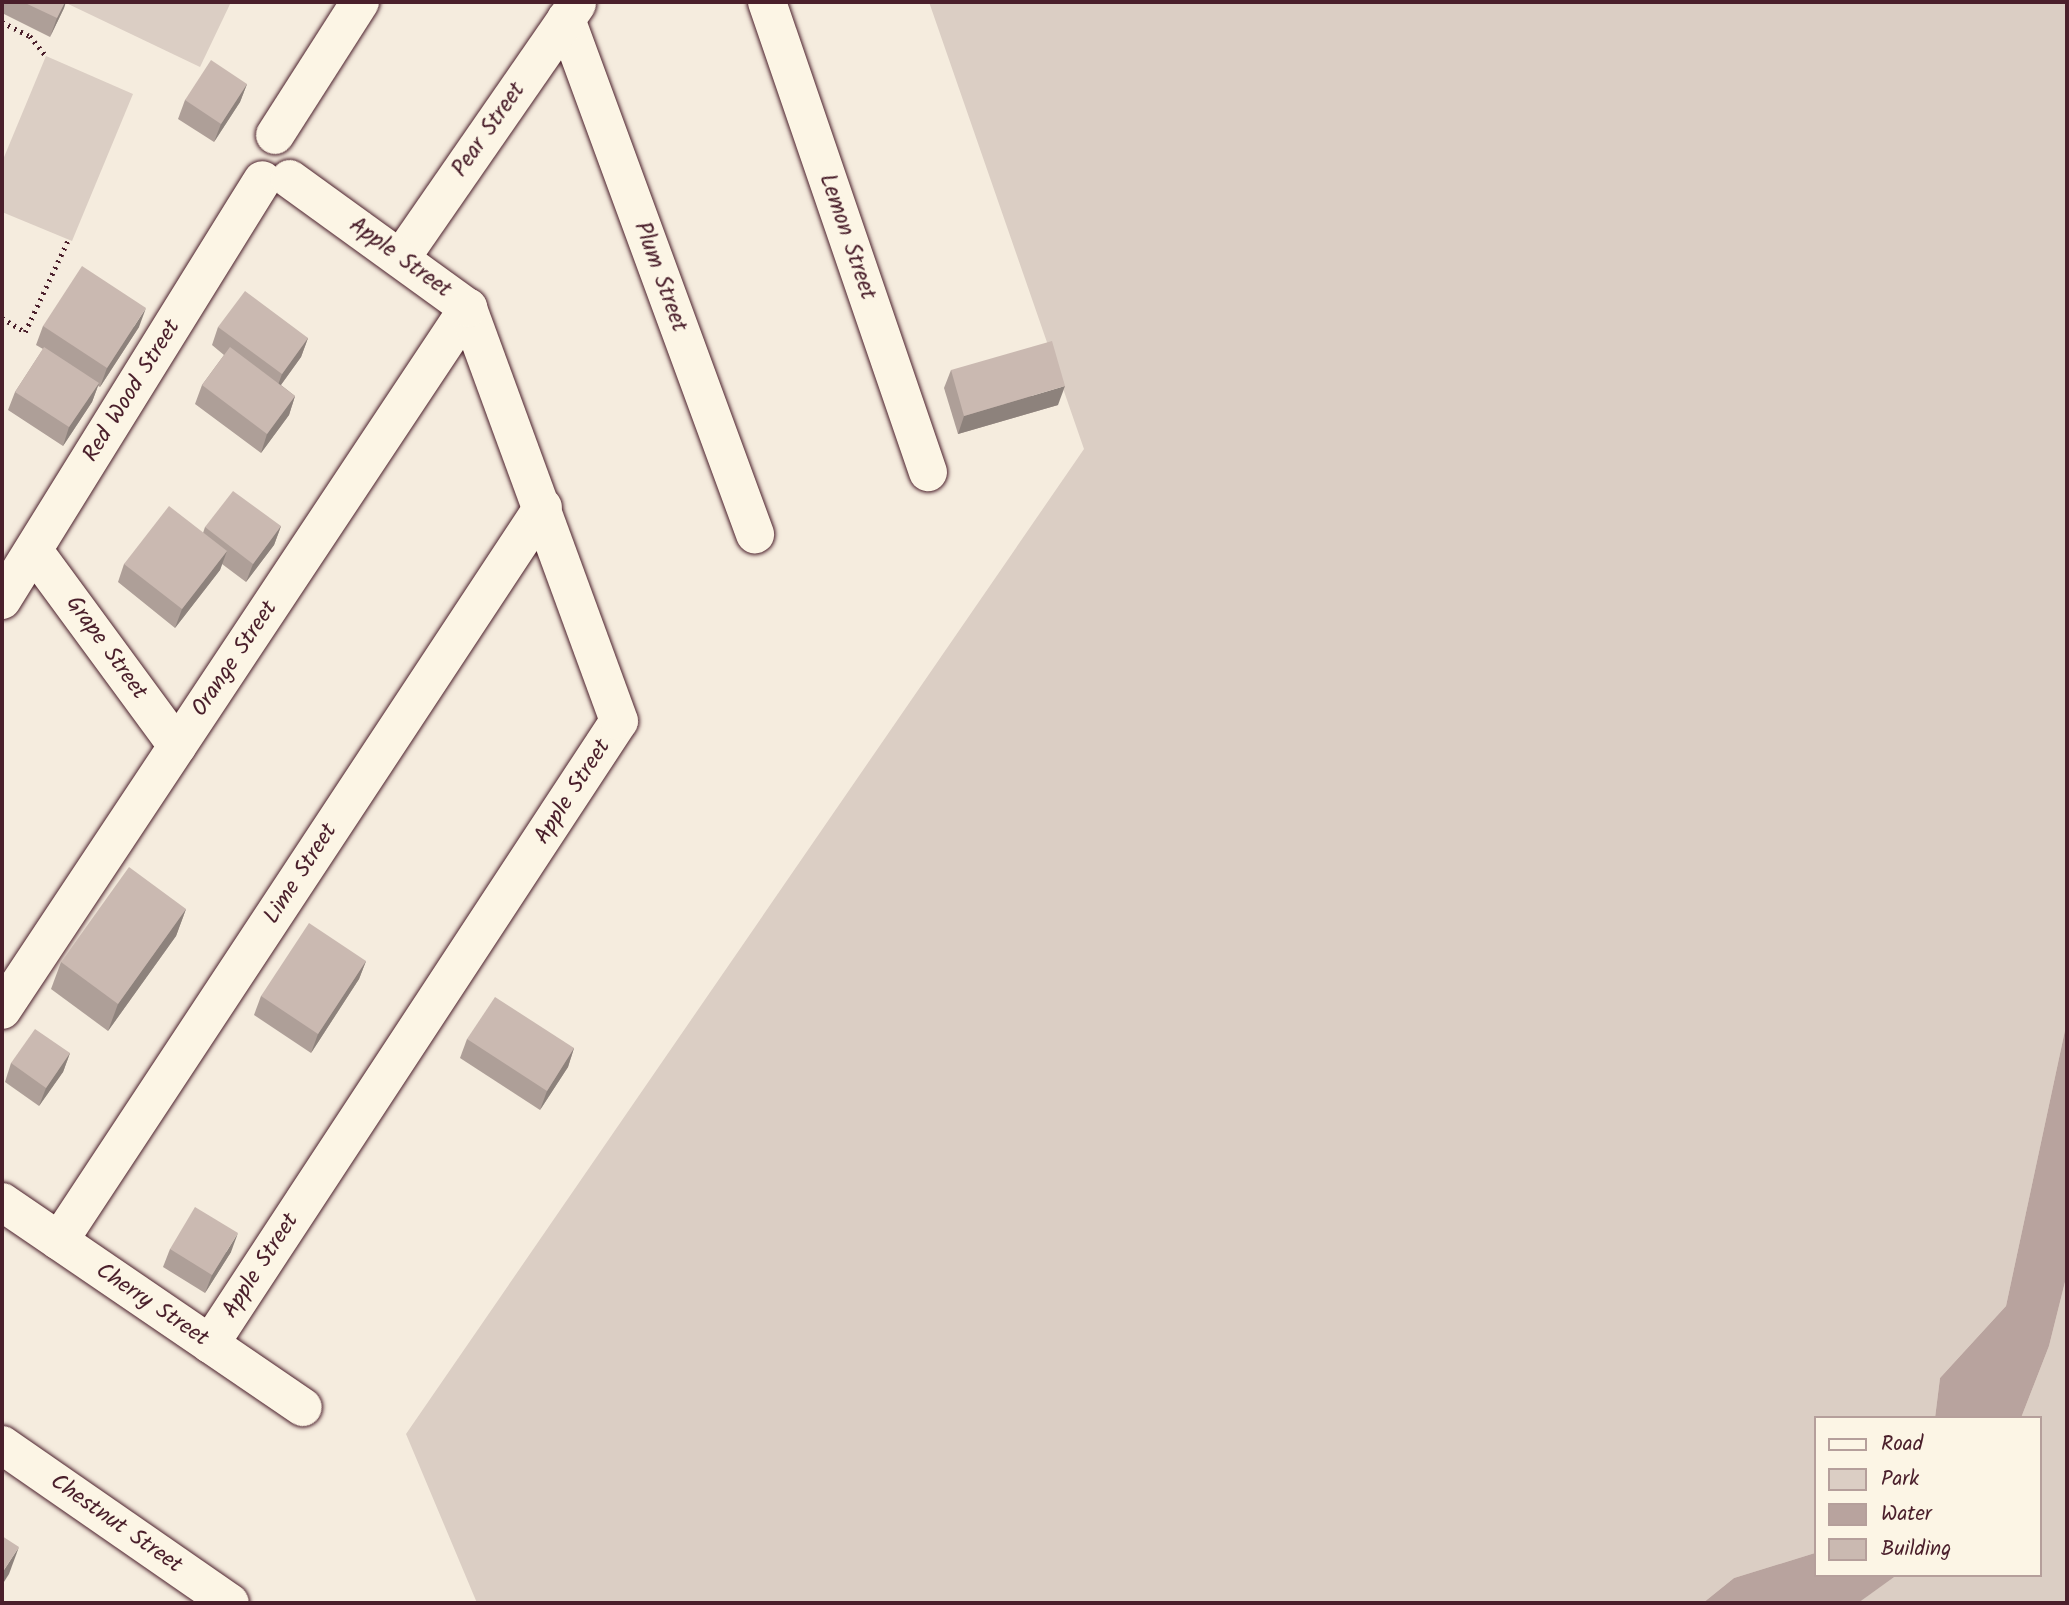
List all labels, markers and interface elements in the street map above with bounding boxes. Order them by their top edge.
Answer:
street label: Pear Street [446,78,532,182]
street label: Lemon Street [813,170,881,304]
street label: Apple Street [344,212,456,304]
street label: Plum Street [627,218,693,336]
street label: Red Wood Street [77,315,187,467]
street label: Grape Street [59,591,153,705]
street label: Orange Street [186,596,284,722]
street label: Apple Street [529,734,617,850]
street label: Lime Street [258,819,344,929]
street label: Apple Street [217,1208,305,1324]
street label: Cherry Street [90,1257,214,1353]
legend [1814,1416,2041,1577]
text: Road [1881,1428,1923,1461]
text: Park [1881,1463,1919,1496]
street label: Chestnut Street [45,1468,187,1580]
text: Water [1881,1498,1932,1531]
text: Building [1881,1533,1951,1566]

